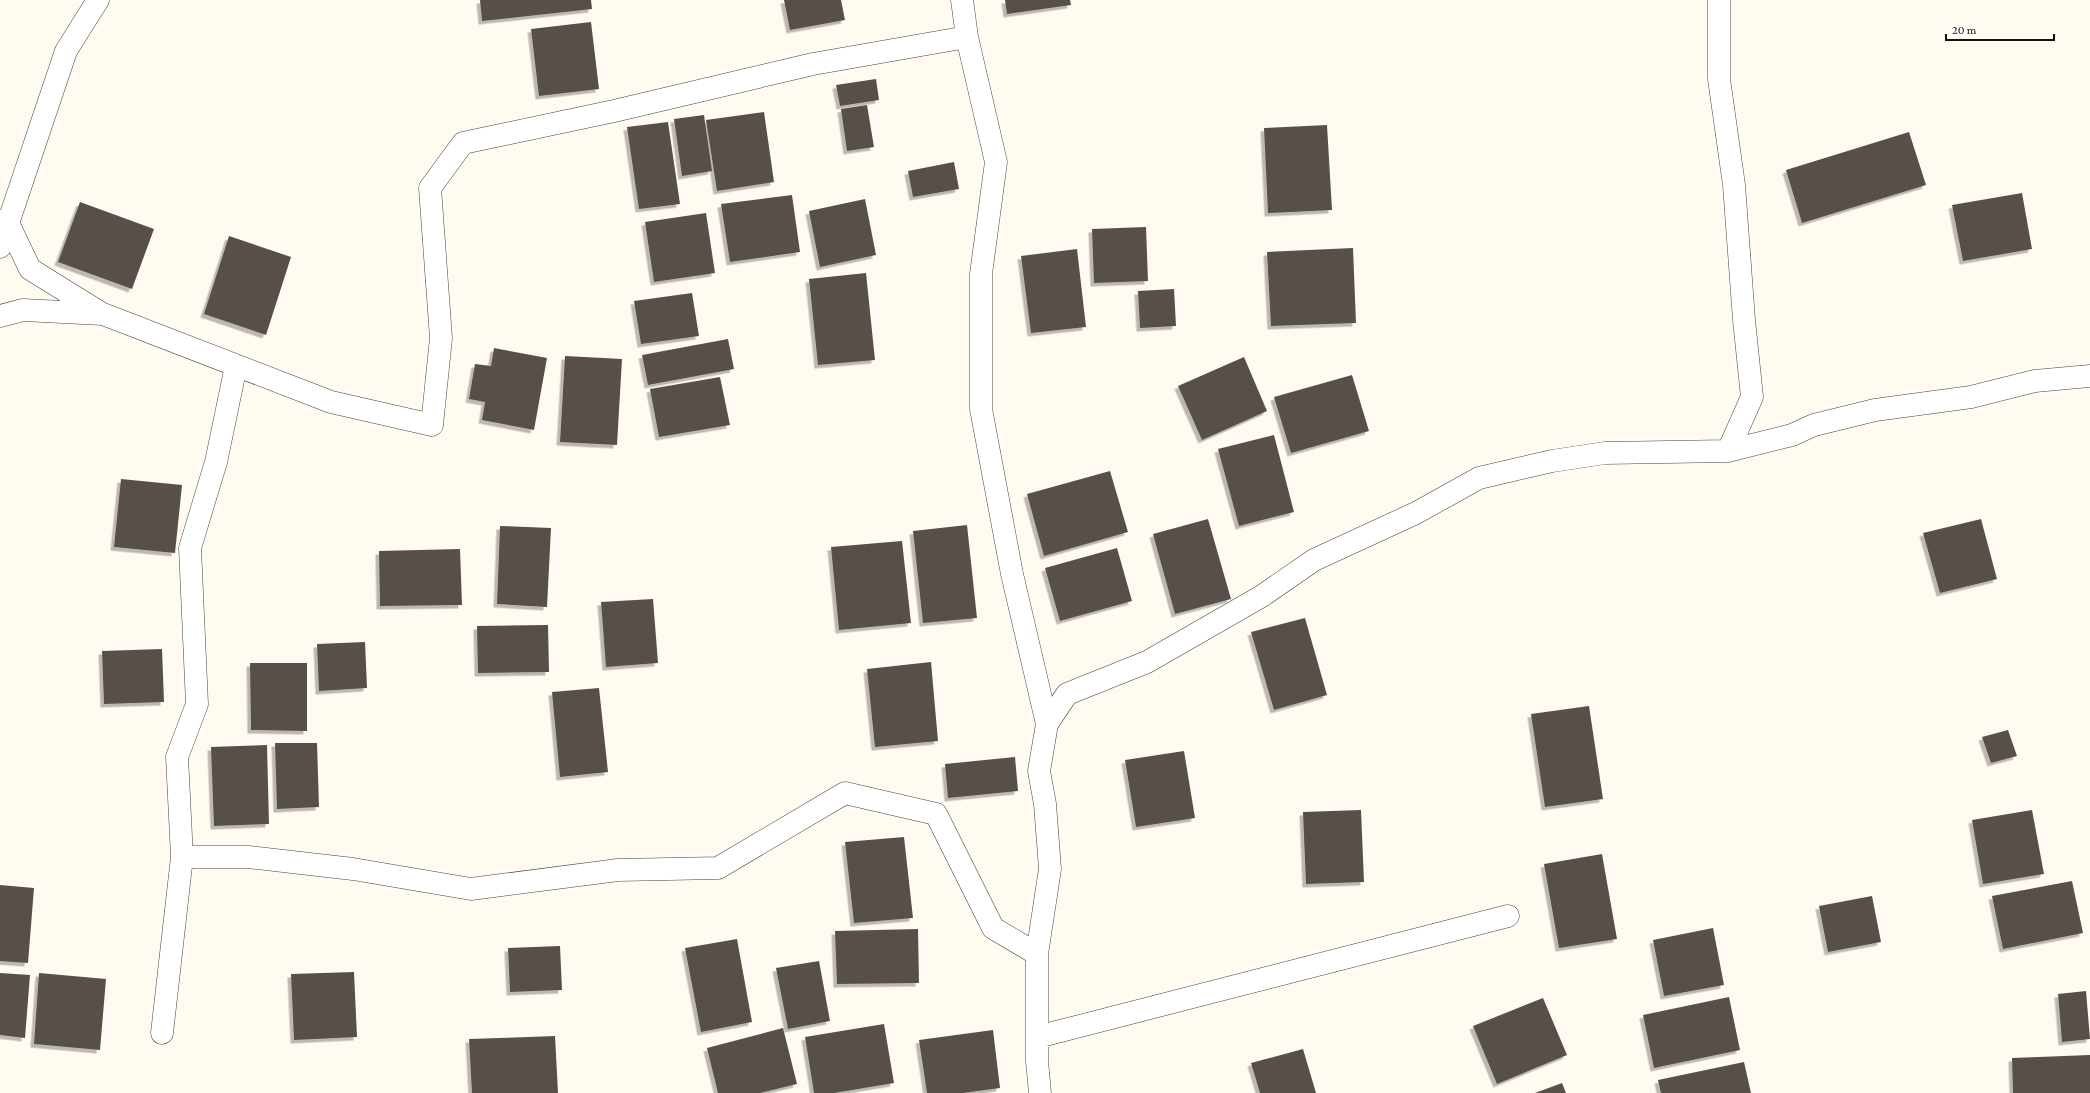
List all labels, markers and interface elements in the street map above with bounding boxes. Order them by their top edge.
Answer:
scale bar [1946,16,2054,42]
text: 20 m [1952,23,1977,37]

